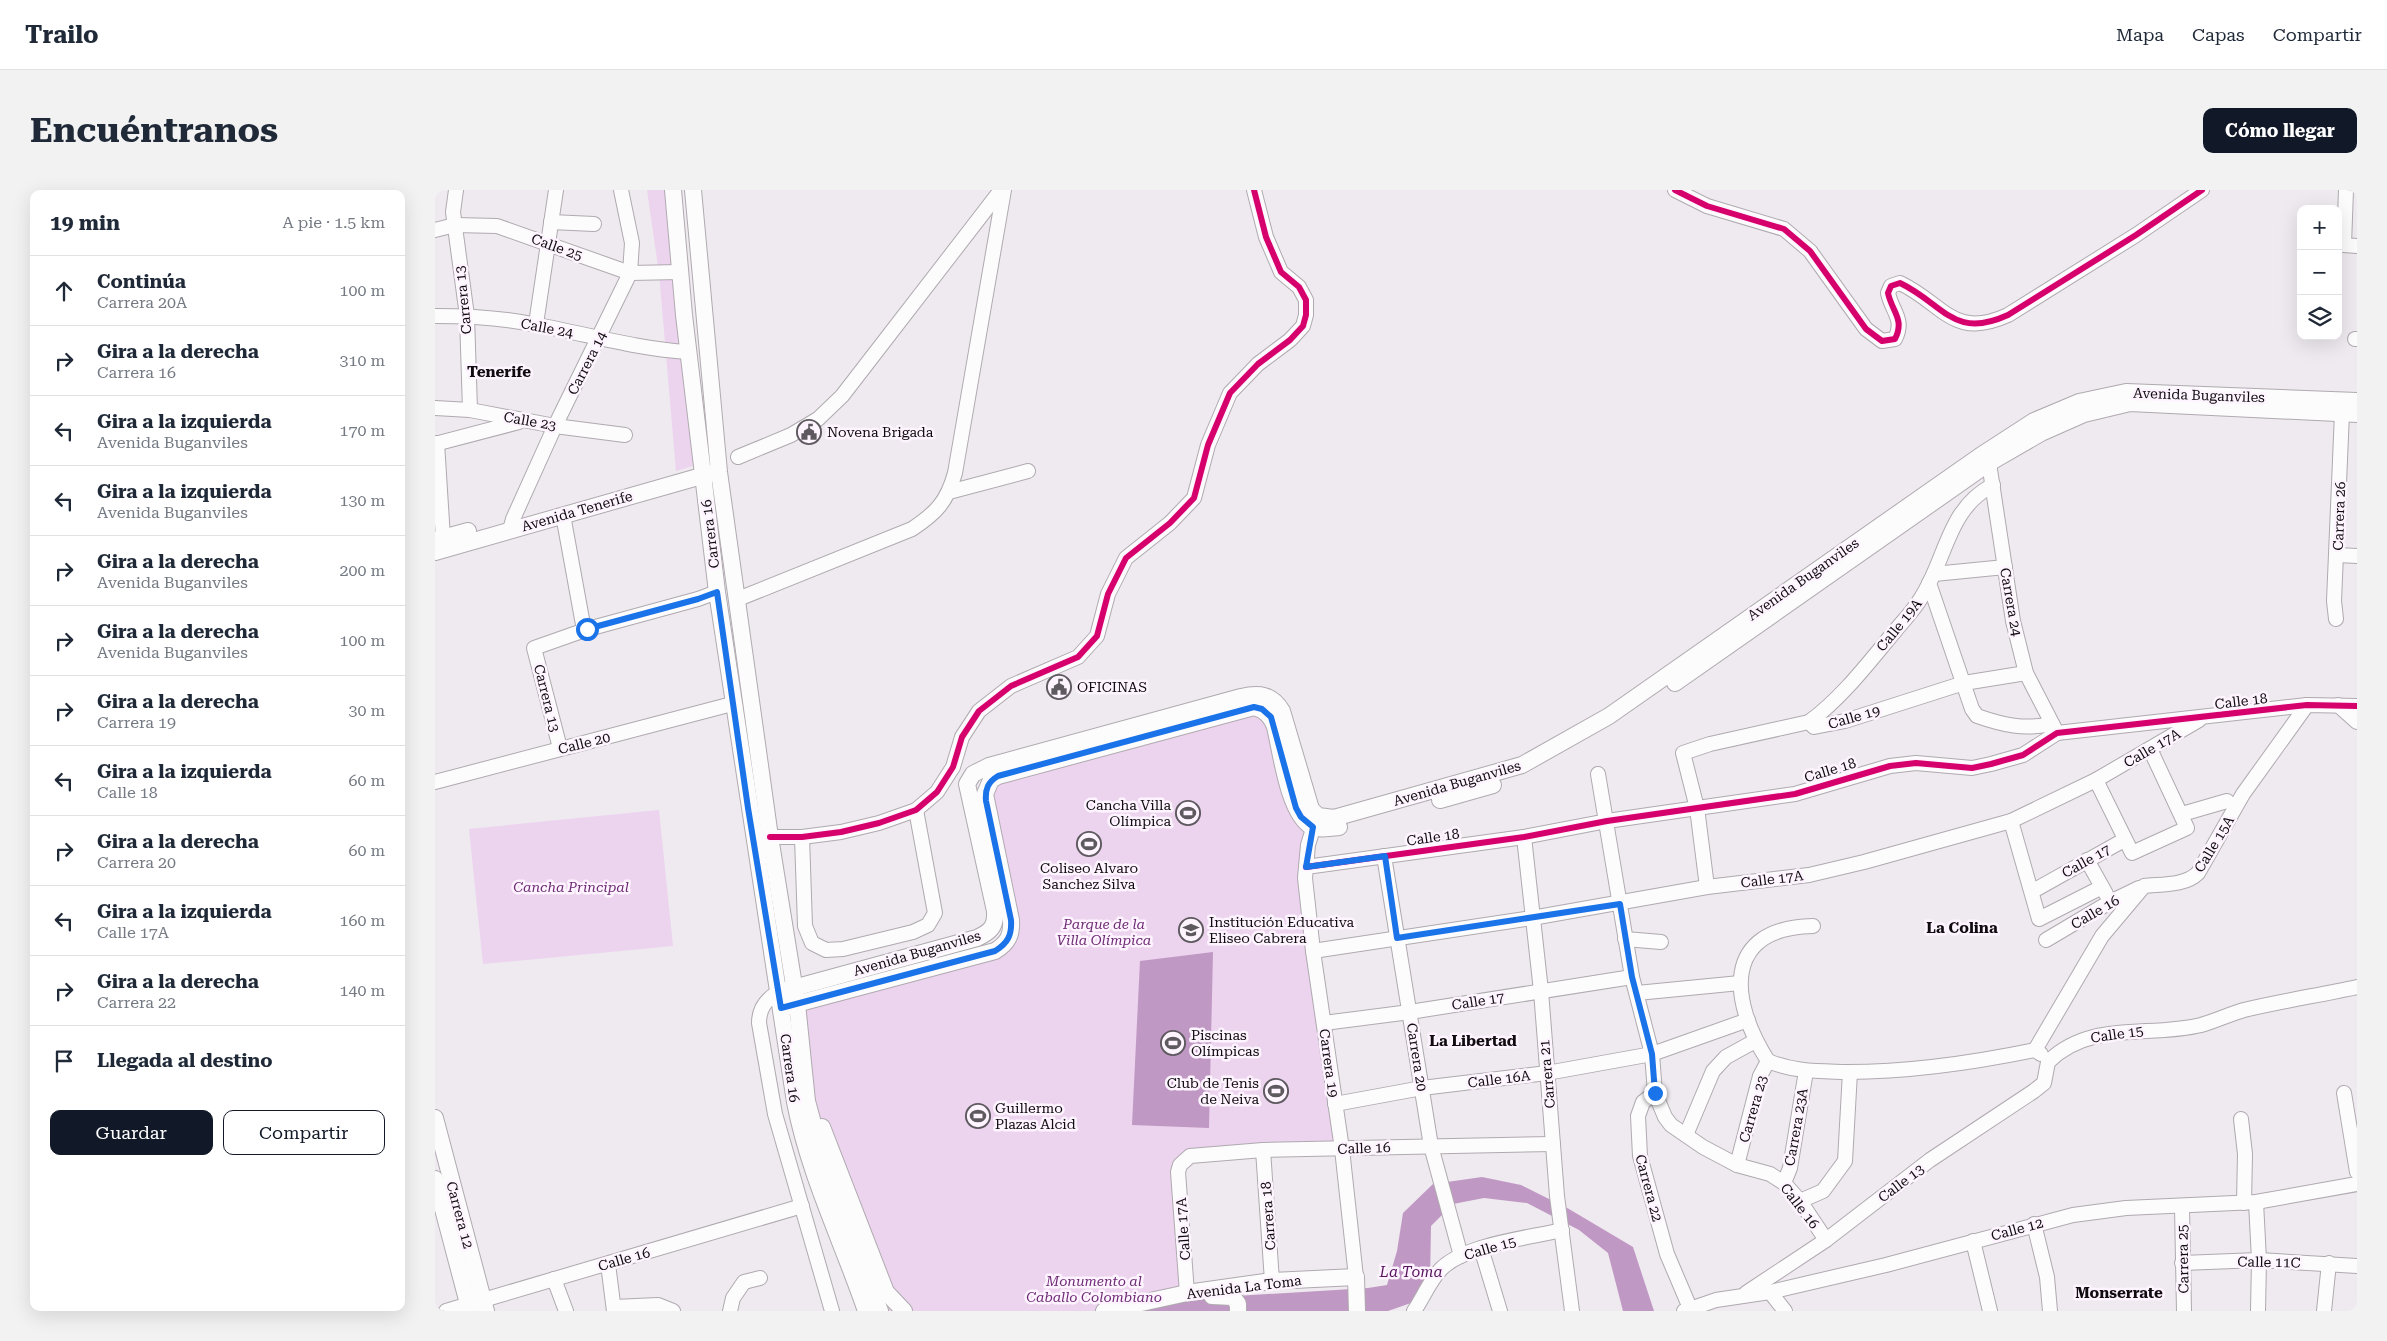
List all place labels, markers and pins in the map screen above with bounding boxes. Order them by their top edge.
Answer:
public building icon: Novena Brigada [796,419,822,445]
place label: Novena Brigada [827,424,934,440]
public building icon: OFICINAS [1046,674,1072,700]
place label: OFICINAS [1077,679,1147,695]
place label: Cancha Villa Olímpica [1086,797,1171,829]
sports icon: Cancha Villa Olímpica [1175,800,1201,826]
sports icon: Coliseo Alvaro Sanchez Silva [1076,831,1102,857]
place label: Coliseo Alvaro Sanchez Silva [1040,860,1138,892]
place label: Institución Educativa Eliseo Cabrera [1209,914,1355,946]
school or university icon: Institución Educativa Eliseo Cabrera [1178,917,1204,943]
place label: Piscinas Olímpicas [1191,1027,1260,1059]
sports icon: Piscinas Olímpicas [1160,1030,1186,1056]
place label: Club de Tenis de Neiva [1167,1075,1259,1107]
sports icon: Club de Tenis de Neiva [1263,1078,1289,1104]
place label: Guillermo Plazas Alcid [995,1100,1076,1132]
sports icon: Guillermo Plazas Alcid [965,1103,991,1129]

